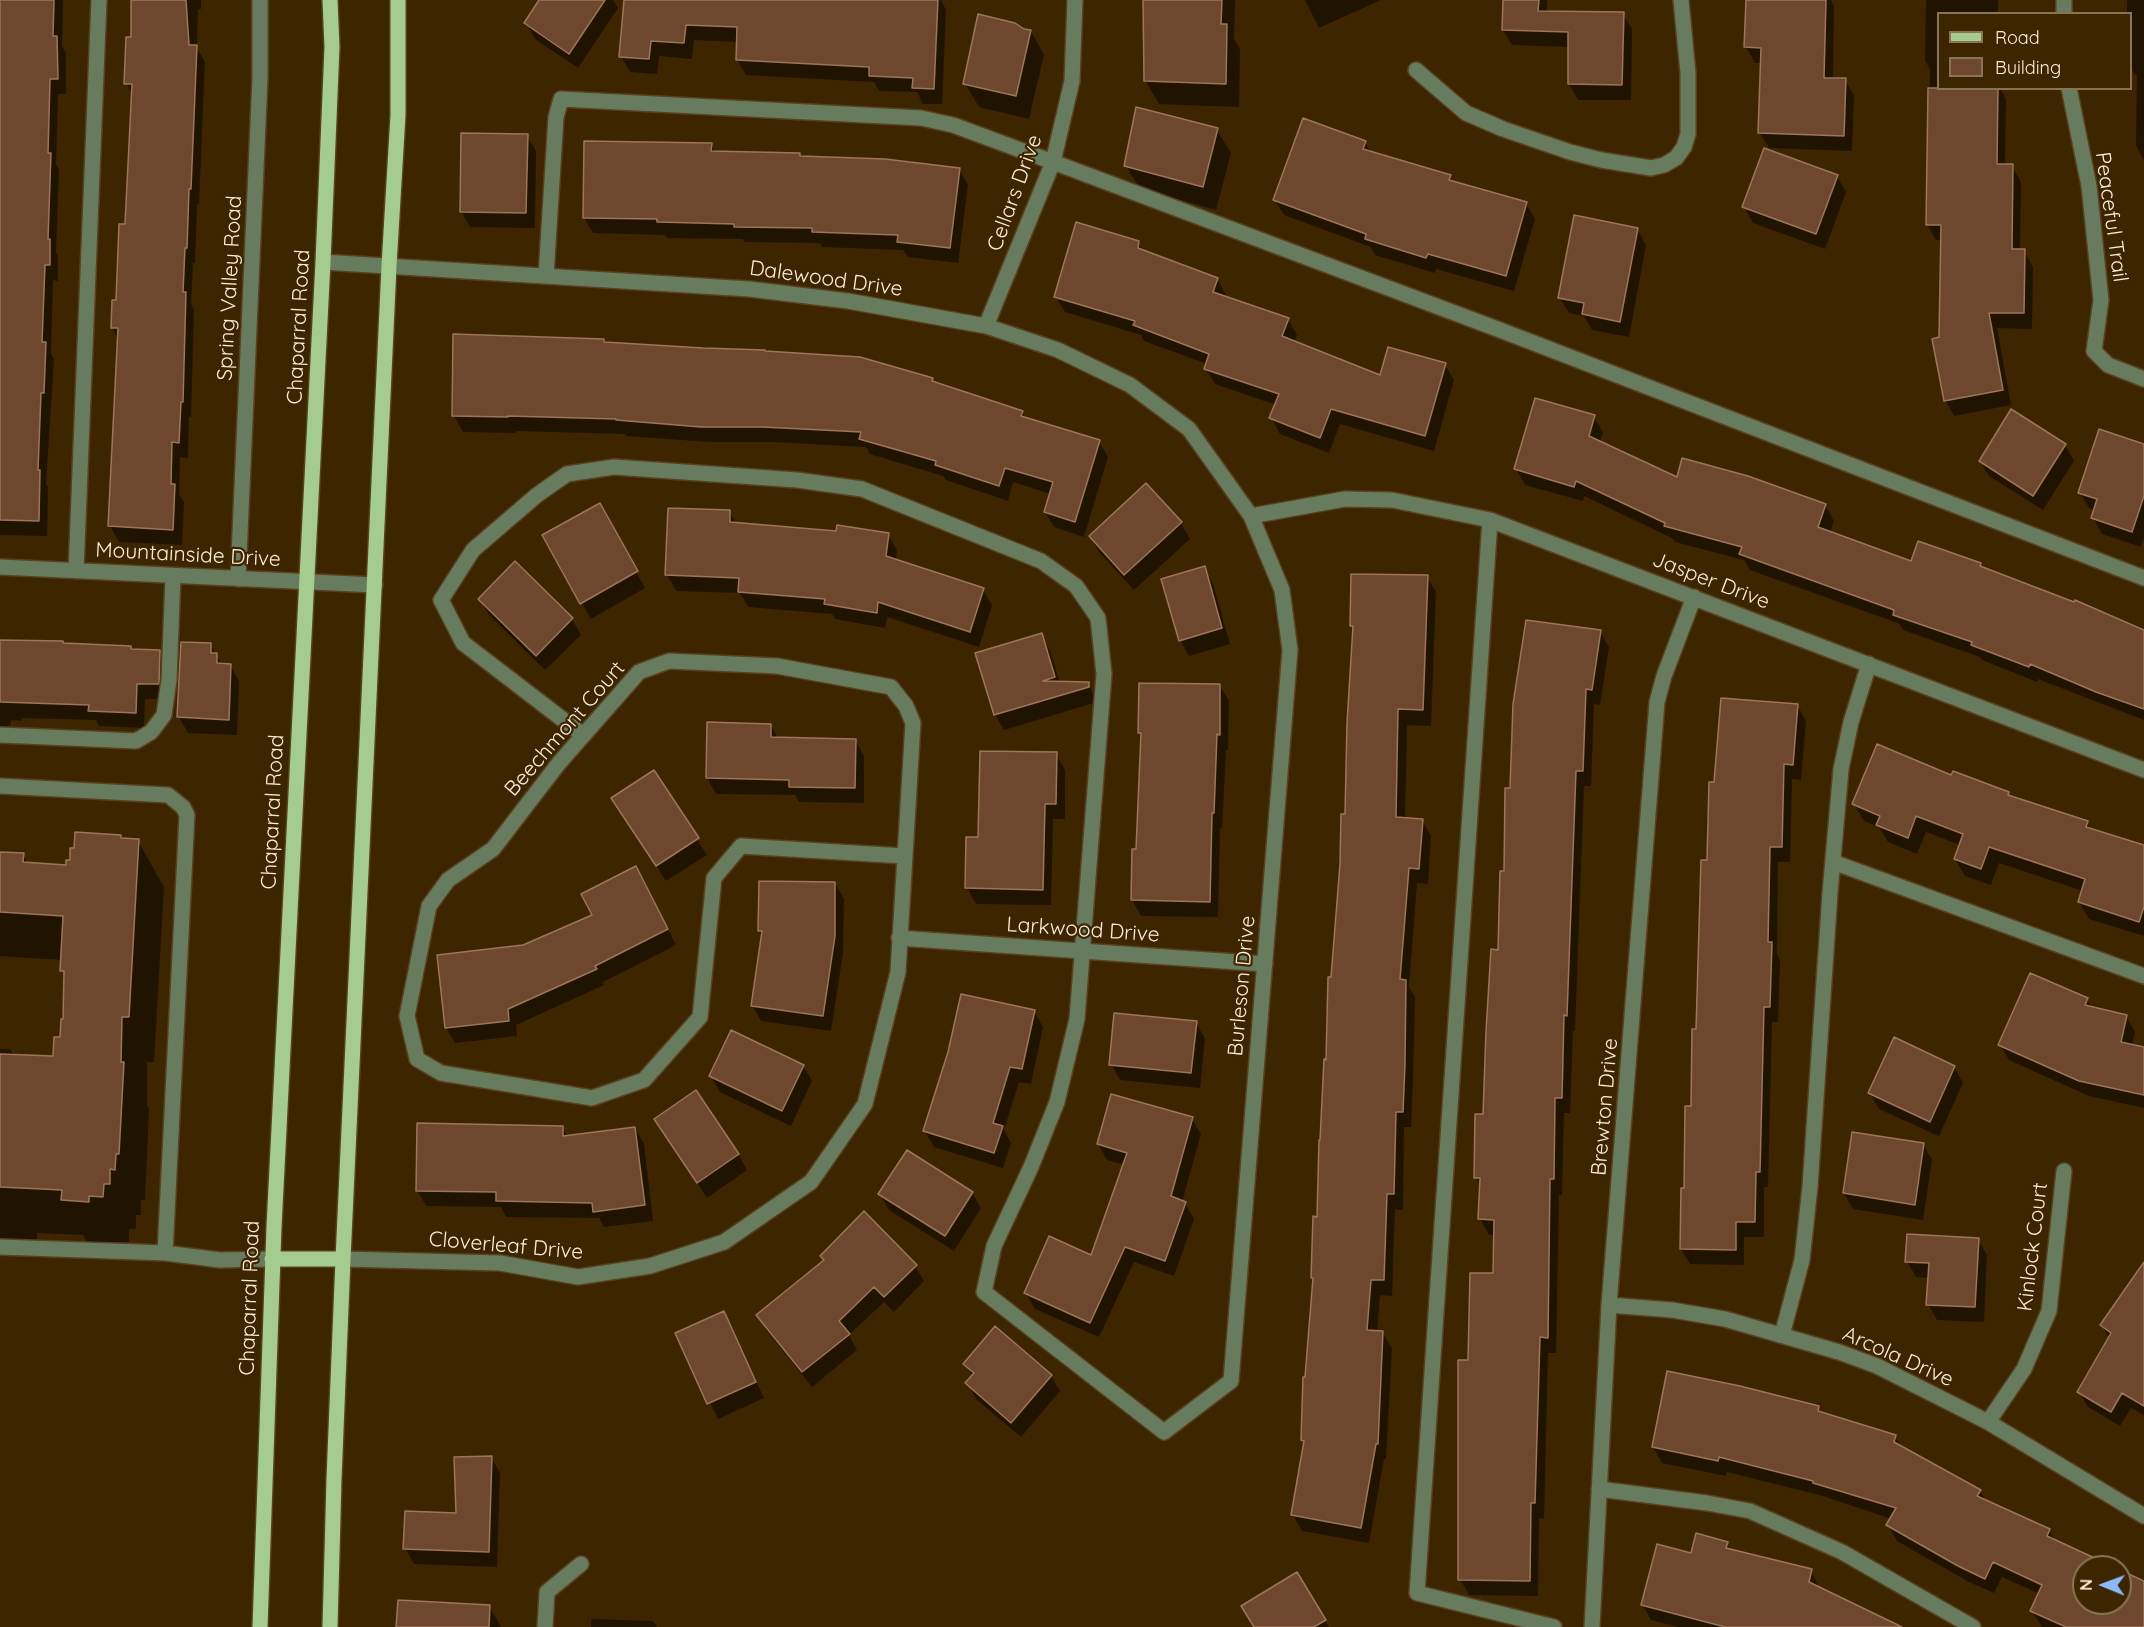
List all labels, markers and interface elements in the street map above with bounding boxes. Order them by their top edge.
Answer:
legend [1937,12,2132,90]
text: Road [1995,26,2040,49]
text: Building [1995,56,2061,79]
street label: Cellars Drive [982,131,1048,255]
street label: Peaceful Trail [2089,150,2133,284]
street label: Spring Valley Road [213,195,247,381]
street label: Chaparral Road [282,249,316,405]
street label: Dalewood Drive [748,256,904,302]
street label: Mountainside Drive [95,538,281,572]
street label: Jasper Drive [1649,547,1773,615]
street label: Beechmont Court [500,656,630,802]
street label: Chaparral Road [256,734,290,890]
street label: Larkwood Drive [1006,912,1160,948]
street label: Burleson Drive [1223,915,1261,1057]
street label: Brewton Drive [1586,1037,1624,1177]
street label: Kinlock Court [2013,1181,2053,1313]
street label: Chaparral Road [235,1220,265,1376]
street label: Cloverleaf Drive [428,1227,584,1265]
street label: Arcola Drive [1839,1321,1957,1393]
north arrow [2072,1555,2132,1615]
text: N [2076,1579,2096,1591]

